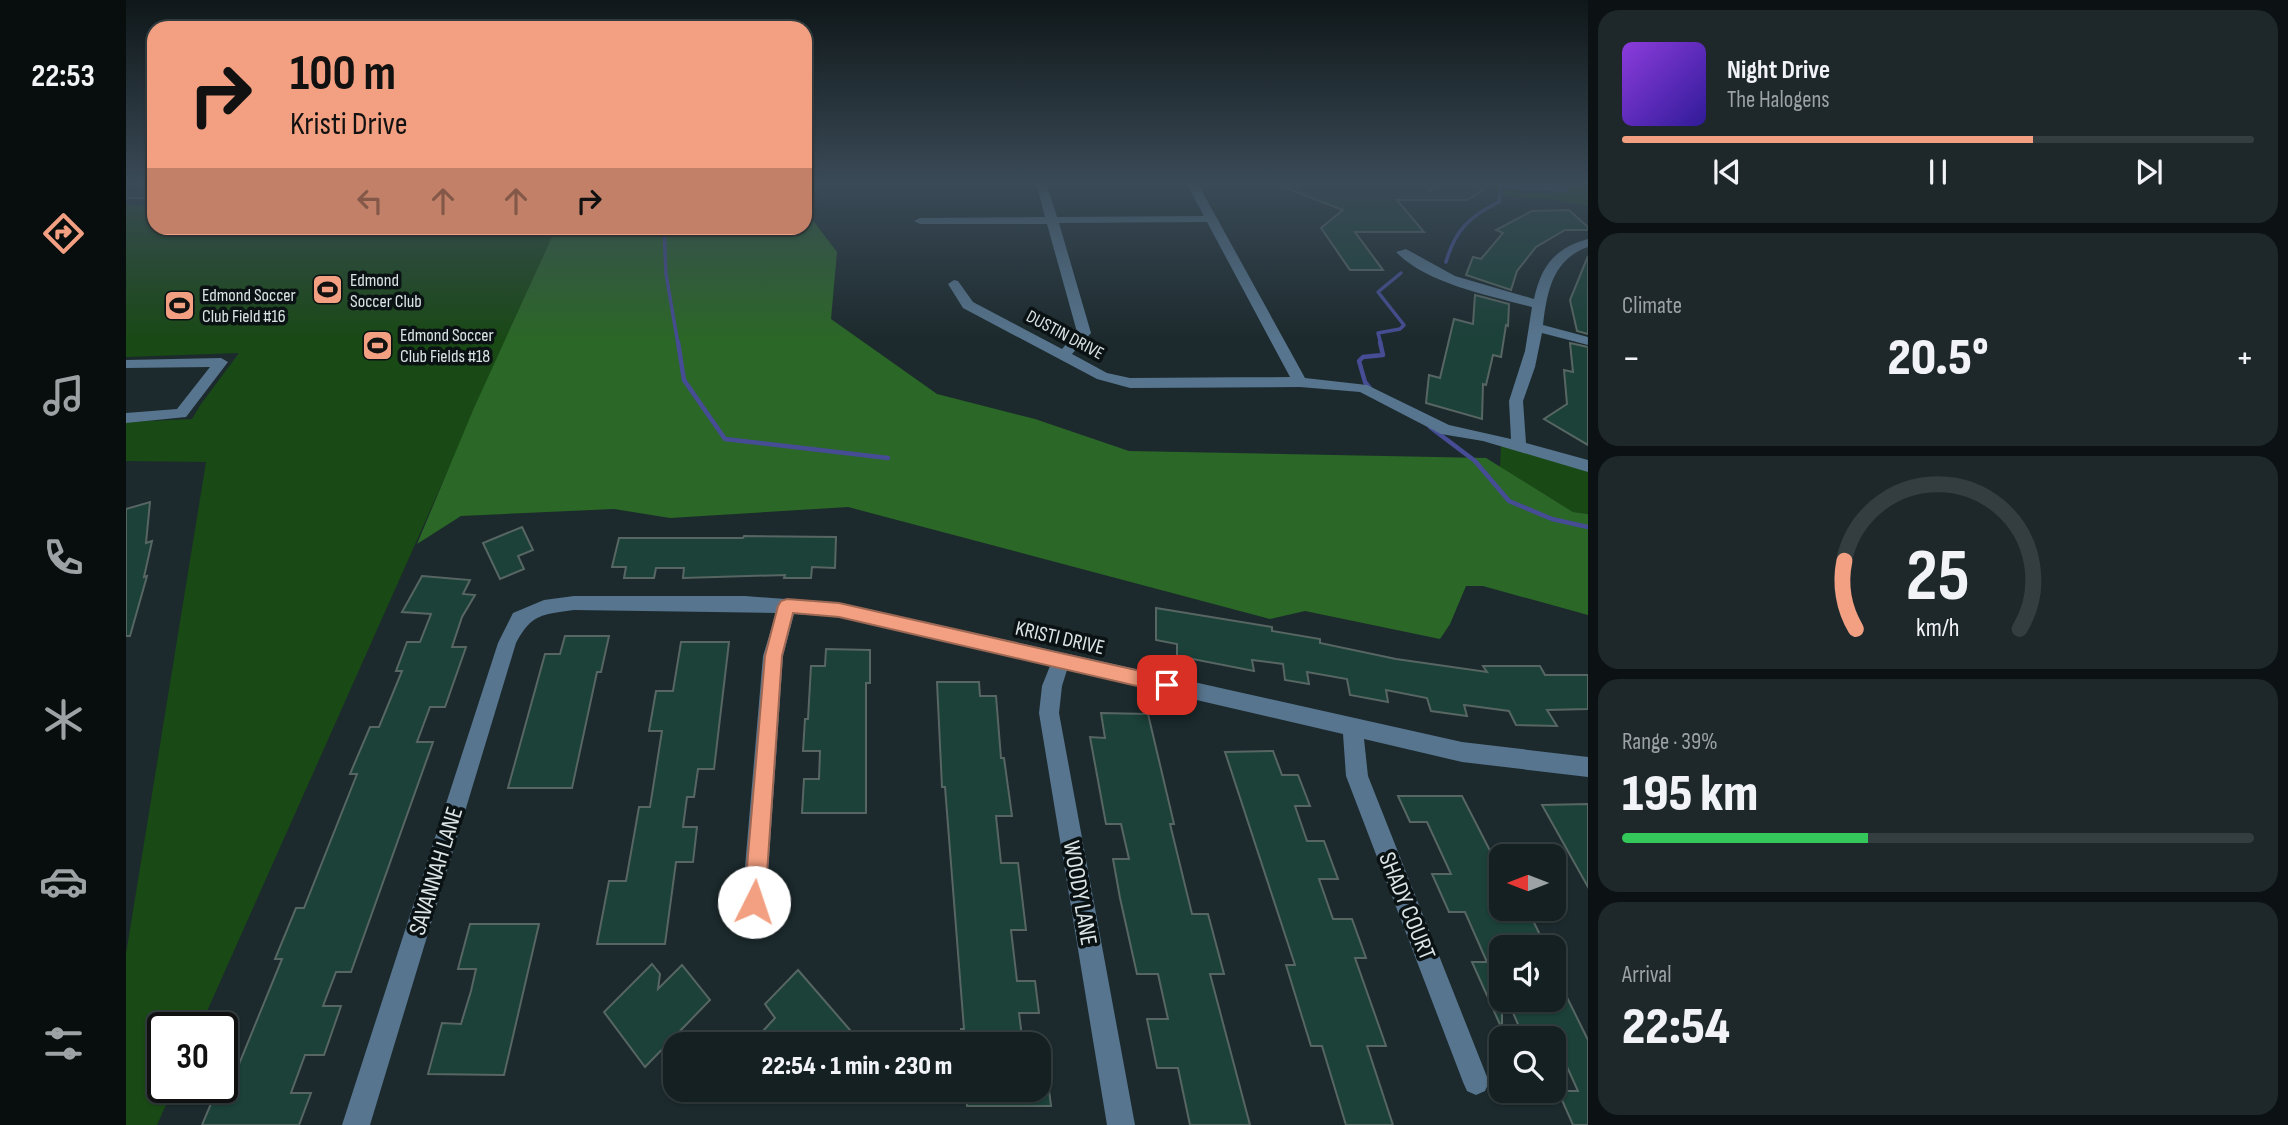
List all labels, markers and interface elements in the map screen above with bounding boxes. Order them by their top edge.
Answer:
text: 100 m [290,45,396,104]
icon: right [175,49,266,140]
text: Night Drive [1727,55,1830,86]
text: 22:53 [31,57,95,96]
text: The Halogens [1727,86,1830,114]
text: Kristi Drive [290,105,408,144]
icon: previous [1708,153,1746,191]
icon: pause [1919,153,1957,191]
icon: next [2130,153,2168,191]
icon: left [351,182,389,220]
icon: ahead [424,182,462,220]
icon: ahead [497,182,535,220]
icon: right [570,182,608,220]
icon: directions [39,209,88,258]
place label: Edmond Soccer Club [350,270,422,312]
sports icon: Edmond Soccer Club [310,273,344,307]
place label: Edmond Soccer Club Field #16 [202,285,296,327]
sports icon: Edmond Soccer Club Field #16 [162,288,196,322]
text: Climate [1622,292,1682,320]
street label: DUSTIN DRIVE [1023,306,1107,364]
place label: Edmond Soccer Club Fields #18 [400,325,494,367]
text: 20.5° [1887,327,1989,390]
sports icon: Edmond Soccer Club Fields #18 [360,328,394,362]
text: − [1622,336,1641,381]
text: + [2235,336,2254,381]
icon: music [39,371,88,420]
icon: phone [39,533,88,582]
text: 25 [1906,533,1970,621]
text: km/h [1916,612,1960,643]
street label: KRISTI DRIVE [1013,616,1107,660]
pin [1137,655,1197,715]
icon: arrive [1148,666,1186,704]
icon: climate [39,695,88,744]
text: Range · 39% [1622,728,1718,756]
text: 195 km [1622,763,1758,826]
street label: SAVANNAH LANE [403,803,469,939]
street label: WOODY LANE [1057,838,1103,948]
north arrow [1489,844,1566,920]
map controls [1489,844,1566,1103]
street label: SHADY COURT [1372,848,1442,964]
icon: car [39,857,88,906]
position arrow [717,865,791,939]
button: sound [1489,935,1566,1012]
text: Arrival [1622,961,1671,989]
text: 22:54 [1622,996,1730,1059]
speed limit sign: 30 [147,1012,238,1103]
icon: filters [39,1019,88,1068]
button: search [1489,1026,1566,1103]
text: 22:54 · 1 min · 230 m [762,1051,952,1082]

